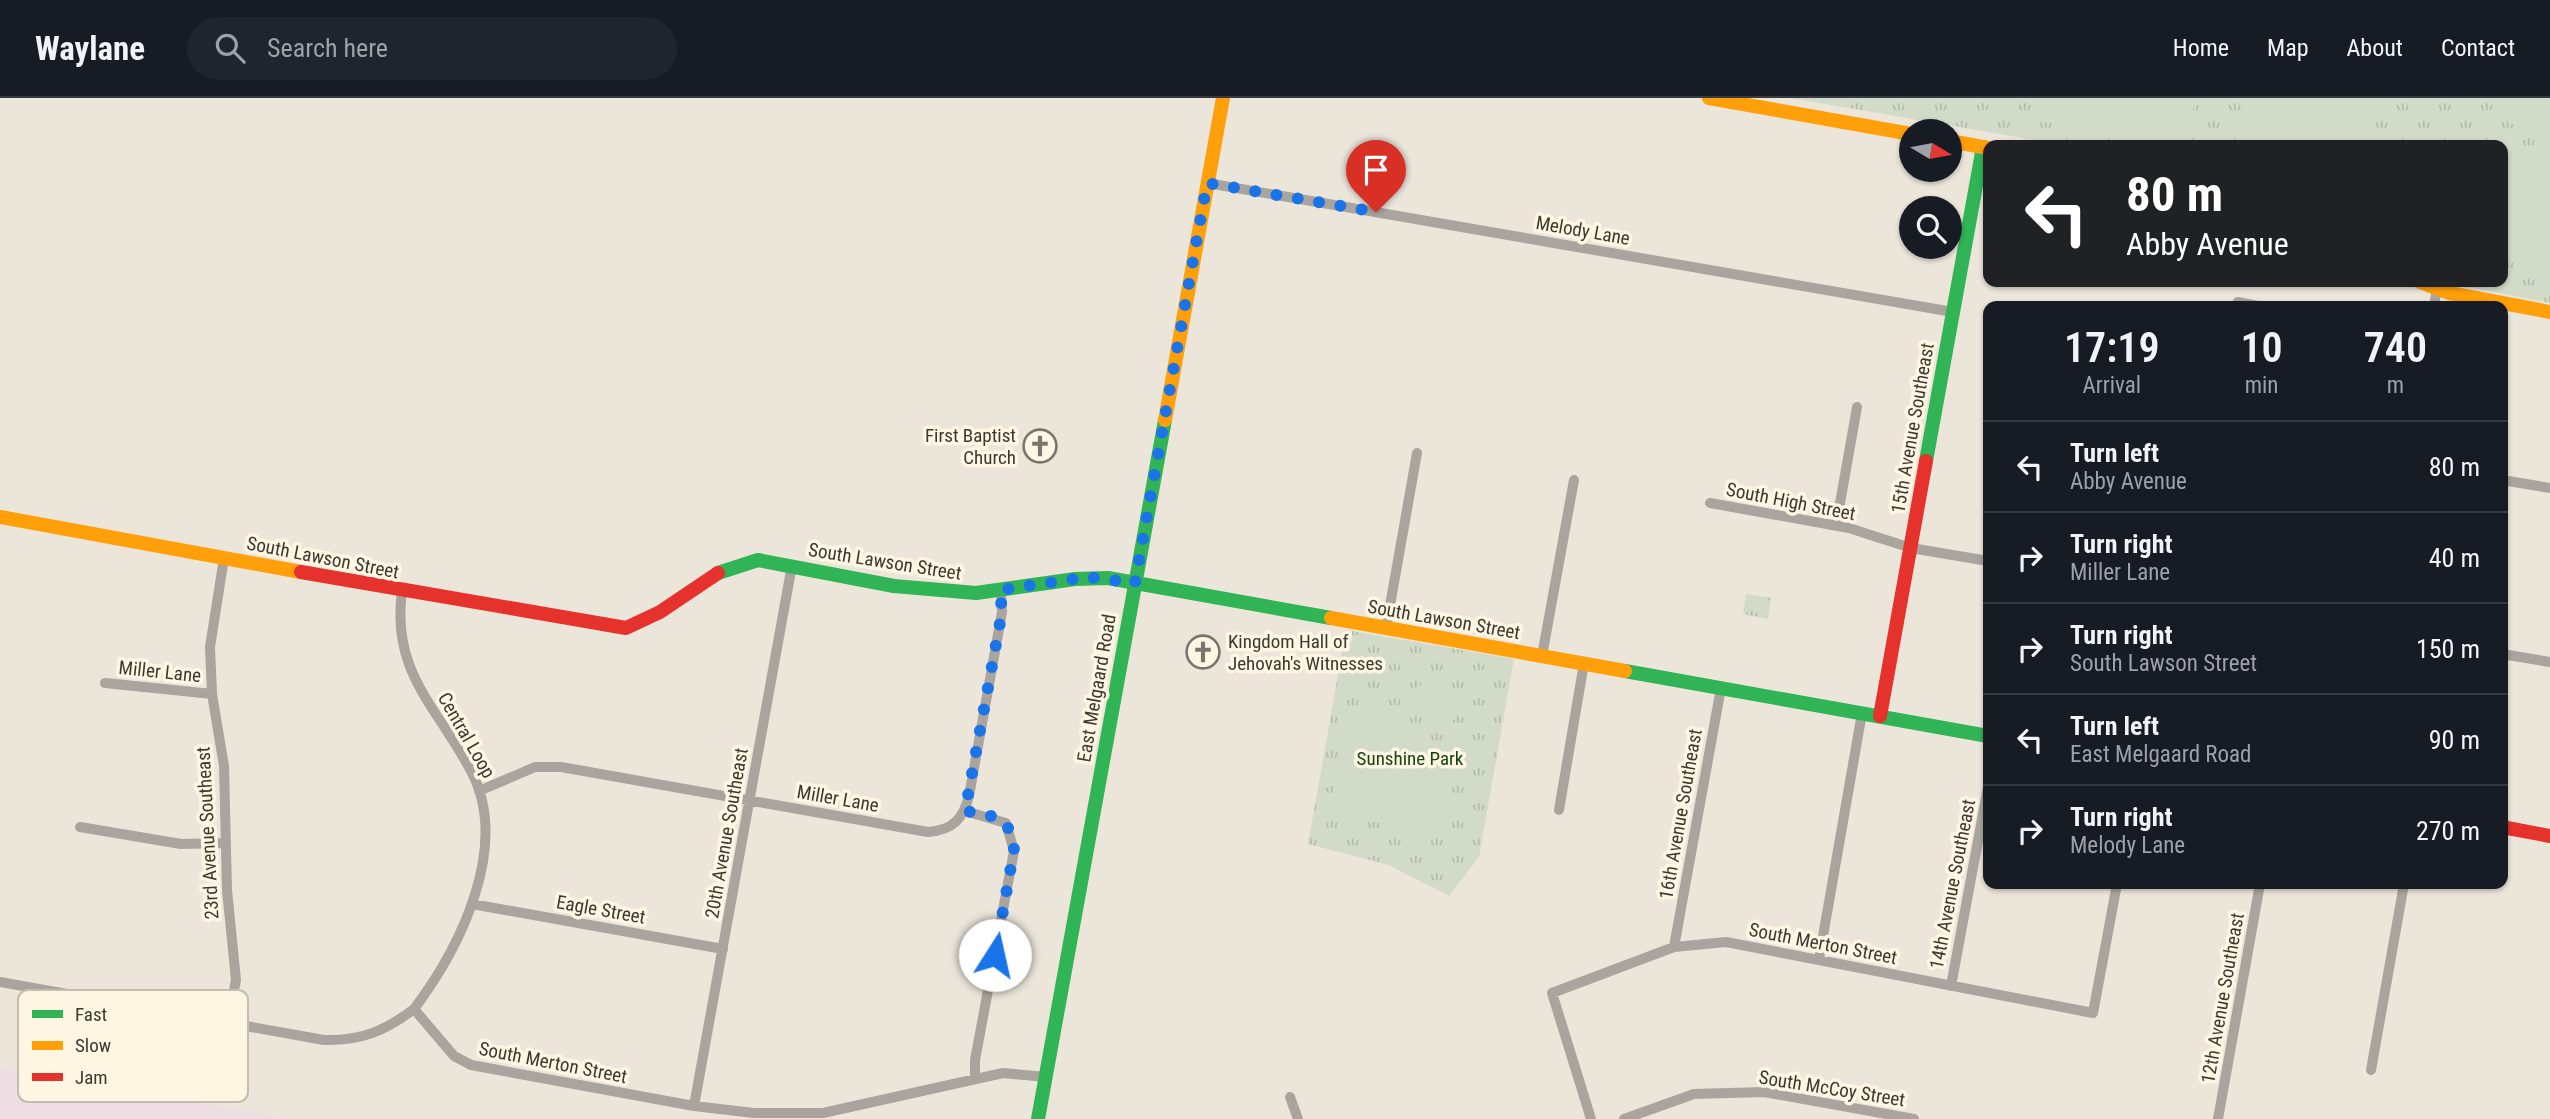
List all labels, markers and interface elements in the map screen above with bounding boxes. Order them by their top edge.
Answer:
search box [187,17,677,80]
text: Waylane [35,29,145,68]
icon: search [211,29,249,67]
text: Search here [267,33,388,63]
text: Home [2173,34,2229,62]
text: Map [2267,34,2309,62]
text: About [2347,34,2403,62]
text: Contact [2441,34,2515,62]
north arrow [1899,119,1962,182]
map controls [1899,119,1962,259]
pin [1346,140,1406,212]
icon: arrive [1357,151,1395,189]
text: 80 m [2126,166,2223,223]
icon: left [2011,168,2102,259]
button: search [1899,196,1962,259]
street label: Melody Lane [1534,211,1632,250]
text: Abby Avenue [2126,225,2289,263]
text: 17:19 [2064,323,2160,372]
text: 10 [2240,323,2283,372]
text: 740 [2364,323,2427,372]
street label: 15th Avenue Southeast [1886,341,1939,515]
text: Arrival [2082,372,2141,399]
text: min [2245,372,2278,399]
text: m [2387,372,2404,399]
place label: First Baptist Church [925,424,1016,469]
church icon: First Baptist Church [1021,427,1059,465]
text: Turn left [2070,438,2159,468]
icon: left [2011,448,2049,486]
text: 80 m [2429,452,2480,482]
text: Abby Avenue [2070,468,2187,495]
street label: South High Street [1724,478,1858,525]
text: Turn right [2070,529,2172,559]
street label: South Lawson Street [245,531,401,584]
street label: South Lawson Street [807,538,963,585]
icon: right [2011,539,2049,577]
text: 40 m [2429,543,2480,573]
text: Miller Lane [2070,559,2170,586]
street label: South Lawson Street [1366,595,1522,644]
street label: East Melgaard Road [1072,612,1121,764]
text: Turn right [2070,620,2172,650]
place label: Kingdom Hall of Jehovah's Witnesses [1228,630,1383,675]
icon: right [2011,630,2049,668]
church icon: Kingdom Hall of Jehovah's Witnesses [1184,633,1222,671]
text: 150 m [2416,634,2480,664]
text: South Lawson Street [2070,650,2257,677]
street label: Miller Lane [118,656,202,687]
street label: Central Loop [433,688,500,782]
text: Turn left [2070,711,2159,741]
icon: left [2011,721,2049,759]
text: 90 m [2429,725,2480,755]
street label: 16th Avenue Southeast [1654,727,1707,901]
text: East Melgaard Road [2070,741,2252,768]
street label: 23rd Avenue Southeast [191,746,224,920]
street label: 20th Avenue Southeast [700,746,753,920]
park label: Sunshine Park [1357,747,1464,770]
street label: Miller Lane [795,780,881,817]
street label: 14th Avenue Southeast [1925,797,1980,971]
text: Turn right [2070,802,2172,832]
icon: right [2011,812,2049,850]
text: 270 m [2416,816,2480,846]
text: Melody Lane [2070,832,2185,859]
street label: Eagle Street [555,890,647,929]
street label: 12th Avenue Southeast [2196,911,2249,1085]
position arrow [958,918,1032,992]
street label: South Merton Street [1747,918,1899,969]
legend [18,990,248,1102]
text: Fast [75,1003,107,1026]
text: Slow [75,1034,111,1057]
street label: South Merton Street [477,1037,629,1088]
text: Jam [75,1066,108,1089]
street label: South McCoy Street [1757,1066,1907,1111]

